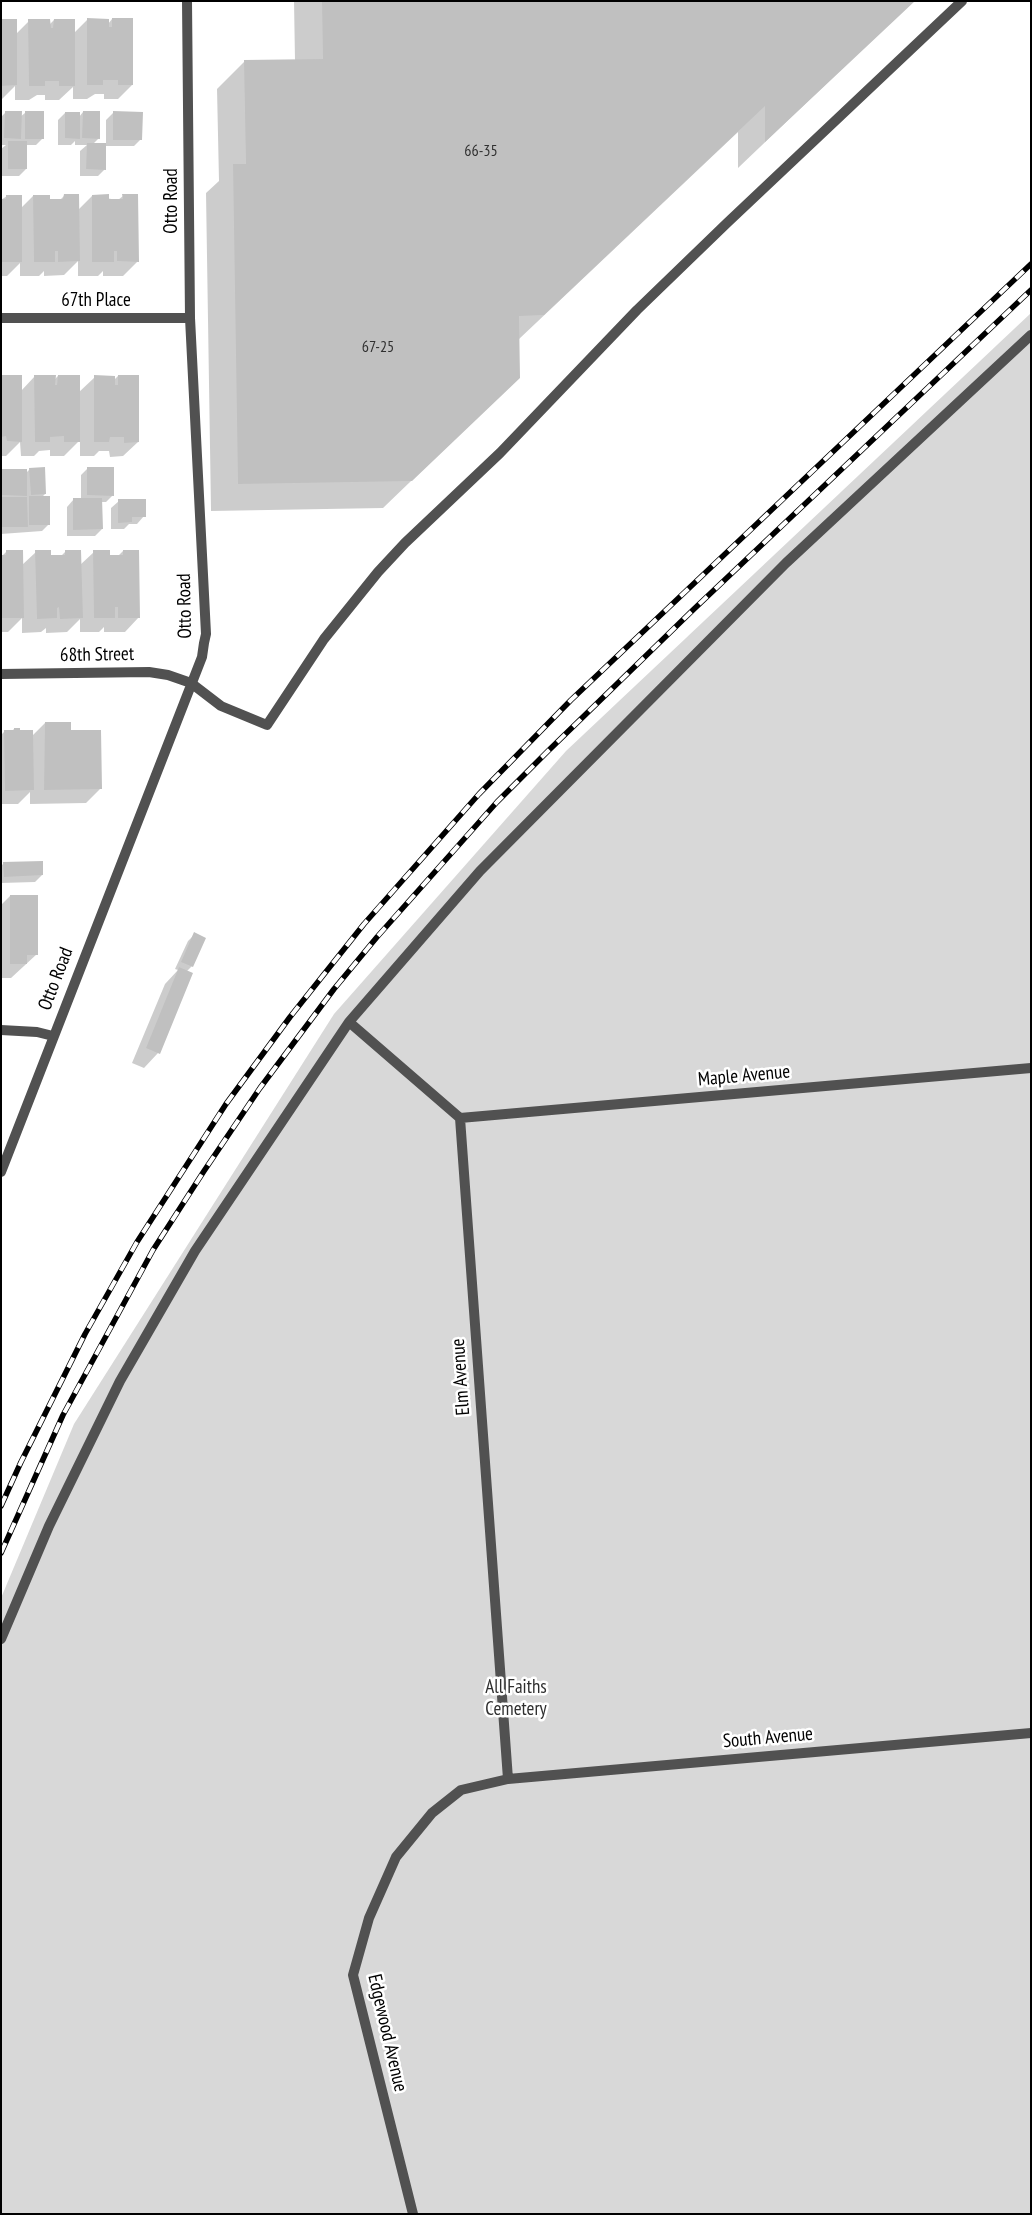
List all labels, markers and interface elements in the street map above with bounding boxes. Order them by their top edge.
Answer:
house number: 66-35 [464,141,498,161]
street label: Otto Road [161,168,183,234]
street label: 67th Place [61,290,131,312]
house number: 67-25 [362,337,394,357]
street label: Otto Road [173,573,197,639]
street label: 68th Street [60,643,134,667]
street label: Otto Road [34,944,78,1014]
street label: Maple Avenue [697,1061,791,1091]
street label: Elm Avenue [447,1338,475,1416]
park label: All Faiths Cemetery [485,1677,547,1721]
street label: South Avenue [722,1723,814,1753]
street label: Edgewood Avenue [362,1972,412,2094]

